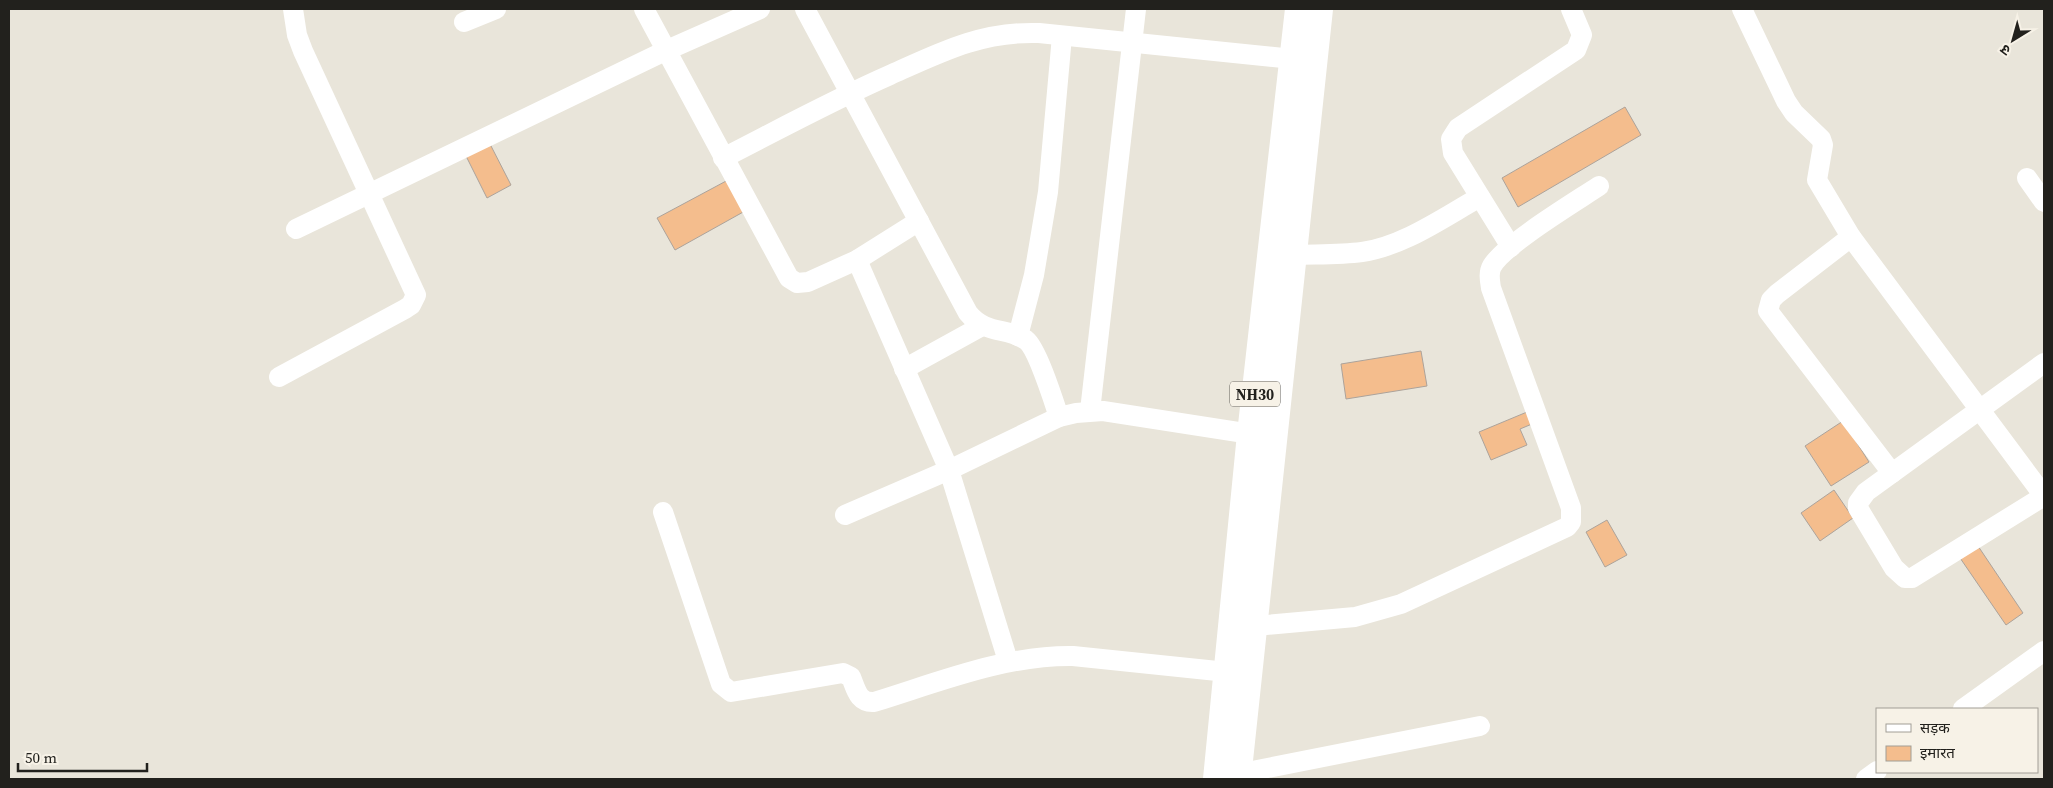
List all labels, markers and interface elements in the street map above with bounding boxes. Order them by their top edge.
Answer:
north arrow [1988,15,2038,65]
text: उ [1995,39,2014,61]
road number: NH30 [1230,382,1280,406]
legend [1876,708,2038,773]
text: सड़क [1920,717,1950,738]
scale bar [18,740,146,772]
text: इमारत [1920,742,1955,763]
text: 50 m [25,747,57,768]

